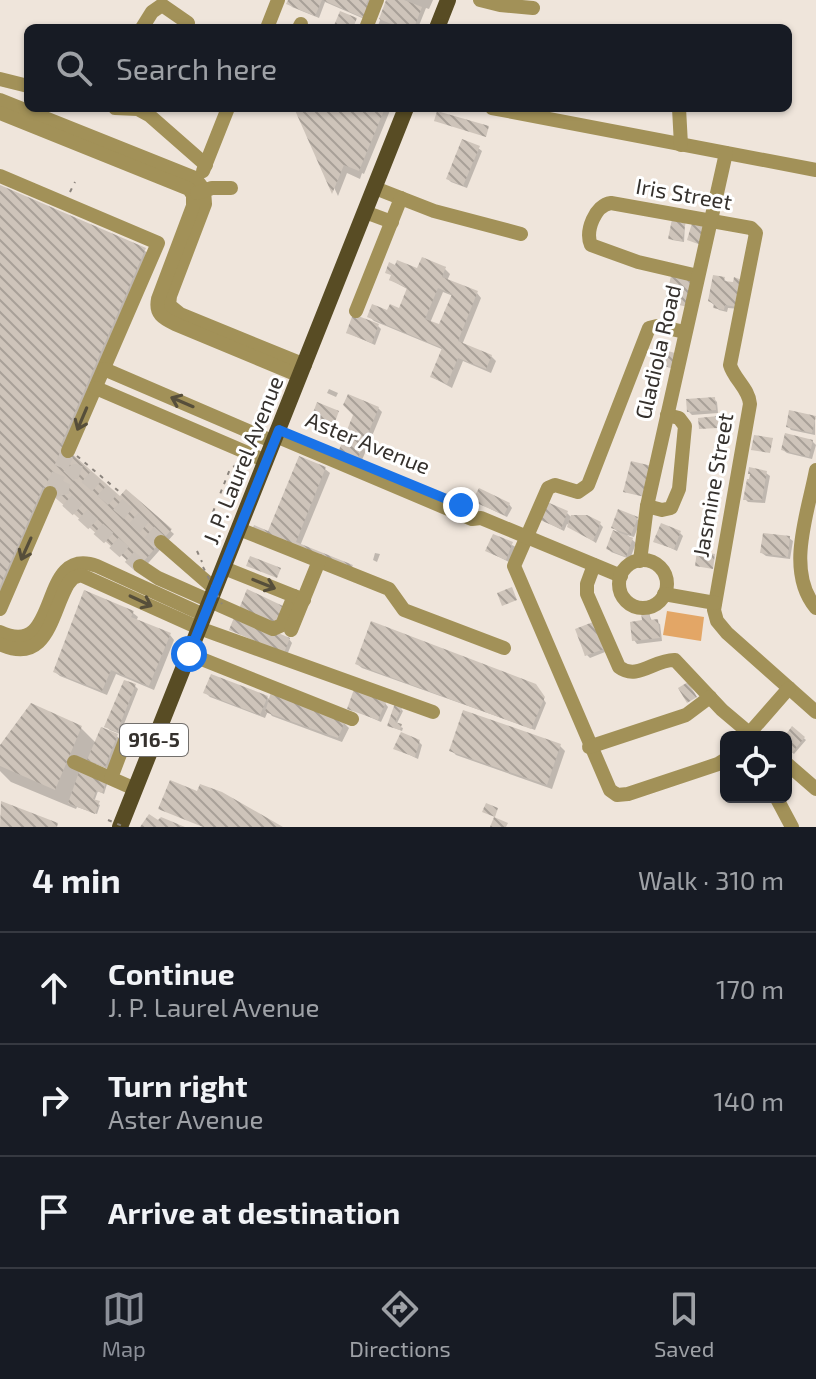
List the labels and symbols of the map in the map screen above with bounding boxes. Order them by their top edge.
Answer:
street label: Iris Street [634,172,734,214]
street label: Gladiola Road [629,282,685,422]
street label: J. P. Laurel Avenue [196,372,288,547]
one-way arrow [171,394,195,409]
street label: Aster Avenue [303,405,434,479]
one-way arrow [74,407,89,431]
street label: Jasmine Street [687,411,738,559]
route end [443,487,479,523]
one-way arrow [17,536,32,561]
one-way arrow [251,578,276,592]
one-way arrow [129,594,153,609]
route start [171,636,207,672]
road number: 916-5 [120,724,188,756]

